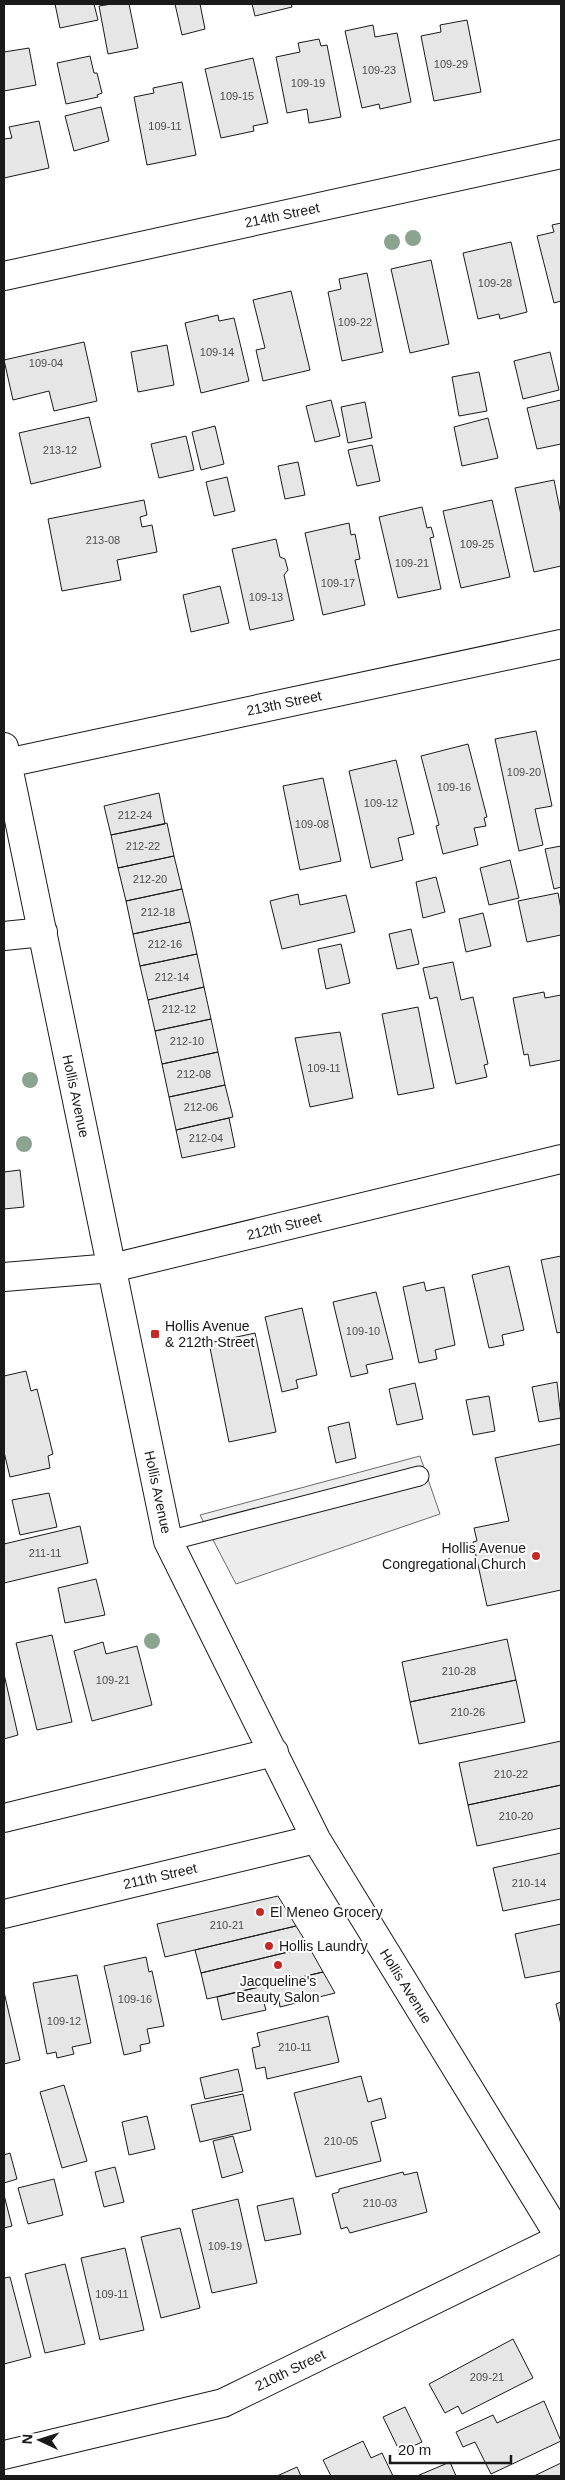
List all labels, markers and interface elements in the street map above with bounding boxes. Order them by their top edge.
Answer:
house number: 109-29 [434,58,468,70]
house number: 109-23 [362,64,396,76]
house number: 109-19 [291,77,325,89]
house number: 109-15 [220,90,254,102]
house number: 109-11 [148,120,182,132]
street label: 214th Street [243,199,321,231]
house number: 109-28 [478,277,512,289]
house number: 109-22 [338,316,372,328]
house number: 109-14 [200,346,234,358]
house number: 109-04 [29,357,63,369]
house number: 213-12 [43,444,77,456]
house number: 213-08 [86,534,120,546]
house number: 109-25 [460,538,494,550]
house number: 109-21 [395,557,429,569]
house number: 109-17 [321,577,355,589]
house number: 109-13 [249,591,283,603]
street label: 213th Street [245,687,323,719]
house number: 109-20 [507,766,541,778]
house number: 109-16 [437,781,471,793]
house number: 109-12 [364,797,398,809]
house number: 212-24 [118,809,152,821]
house number: 109-08 [295,818,329,830]
house number: 212-22 [126,840,160,852]
house number: 212-20 [133,873,167,885]
house number: 212-18 [141,906,175,918]
house number: 212-16 [148,938,182,950]
house number: 212-14 [155,971,189,983]
house number: 212-12 [162,1003,196,1015]
house number: 212-10 [170,1035,204,1047]
street label: Hollis Avenue [59,1053,93,1139]
house number: 109-11 [307,1062,341,1074]
house number: 212-08 [177,1068,211,1080]
house number: 212-06 [184,1101,218,1113]
house number: 212-04 [189,1132,223,1144]
street label: 212th Street [245,1209,323,1243]
place label: Hollis Avenue & 212th Street [165,1318,255,1350]
house number: 109-10 [346,1325,380,1337]
marker: Hollis Avenue & 212th Street [149,1328,161,1340]
street label: Hollis Avenue [141,1449,175,1535]
place label: Hollis Avenue Congregational Church [382,1540,526,1572]
house number: 211-11 [29,1547,61,1559]
marker: Hollis Avenue Congregational Church [530,1550,542,1562]
house number: 210-28 [442,1665,476,1677]
house number: 109-21 [96,1674,130,1686]
house number: 210-26 [451,1706,485,1718]
house number: 210-22 [494,1768,528,1780]
house number: 210-20 [499,1810,533,1822]
street label: 211th Street [122,1860,199,1892]
house number: 210-14 [512,1877,546,1889]
place label: El Meneo Grocery [270,1904,383,1920]
marker: El Meneo Grocery [254,1906,266,1918]
house number: 210-21 [210,1919,244,1931]
place label: Hollis Laundry [279,1938,368,1954]
marker: Hollis Laundry [263,1940,275,1952]
street label: Hollis Avenue [377,1946,435,2026]
marker: Jacqueline's Beauty Salon [272,1959,284,1971]
place label: Jacqueline's Beauty Salon [236,1973,320,2005]
house number: 109-16 [118,1993,152,2005]
house number: 109-12 [47,2015,81,2027]
house number: 210-11 [278,2041,312,2053]
house number: 210-05 [324,2135,358,2147]
house number: 210-03 [363,2197,397,2209]
house number: 109-19 [208,2240,242,2252]
house number: 109-11 [95,2288,129,2300]
street label: 210th Street [252,2346,328,2394]
house number: 209-21 [470,2371,504,2383]
north arrow [15,2415,65,2465]
scale bar [390,2432,511,2464]
text: N [19,2433,35,2445]
text: 20 m [398,2441,431,2458]

